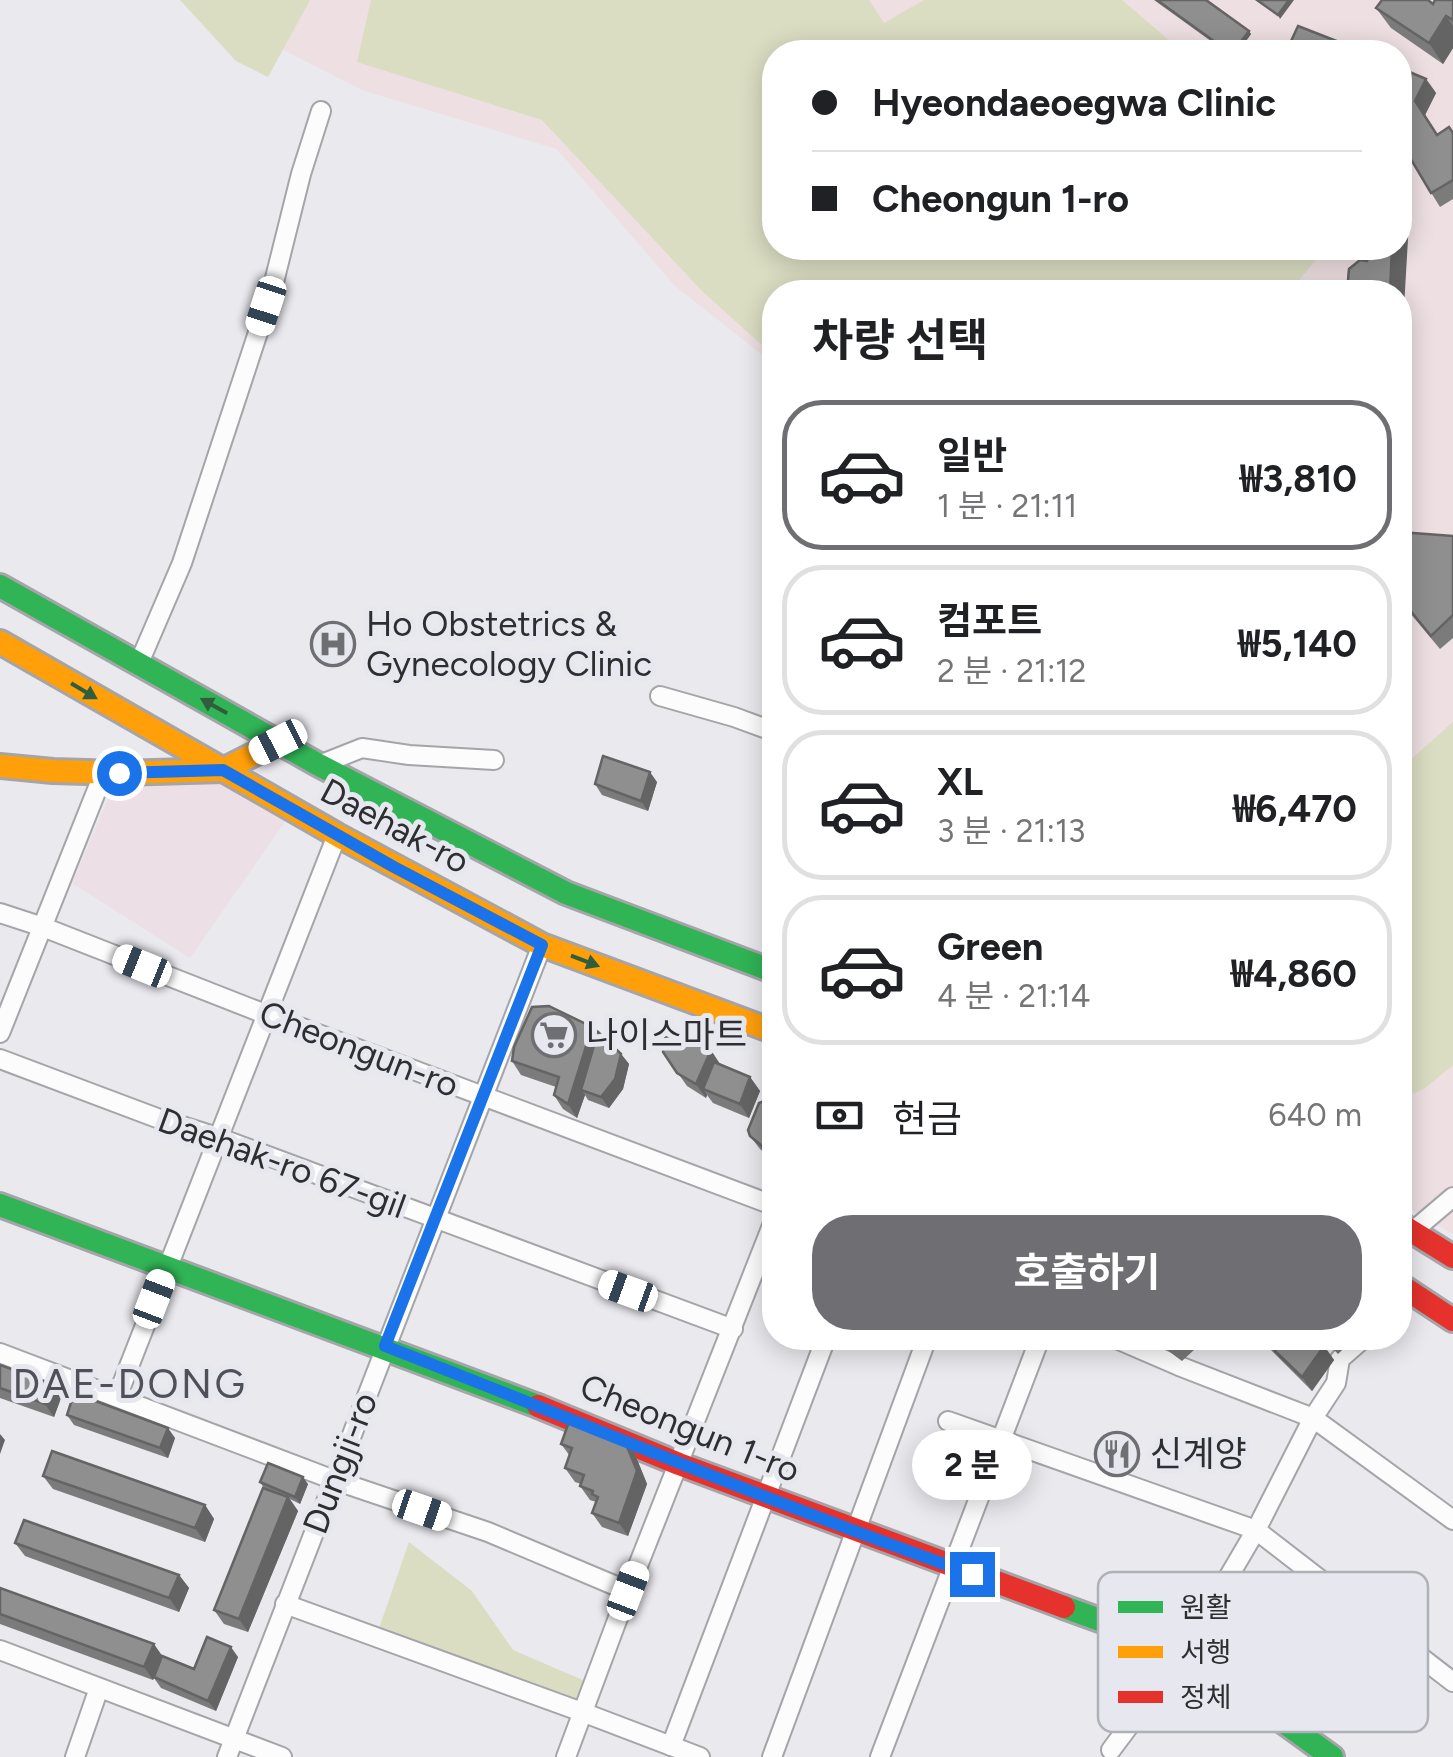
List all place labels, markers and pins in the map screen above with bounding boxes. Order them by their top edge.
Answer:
place label: Ho Obstetrics & Gynecology Clinic [366,603,652,685]
hospital icon: Ho Obstetrics & Gynecology Clinic [310,621,356,667]
supermarket icon: 나이스마트 [531,1012,577,1058]
place label: 나이스마트 [586,1014,747,1056]
restaurant icon: 신계양 [1094,1431,1140,1477]
place label: 신계양 [1150,1433,1247,1475]

